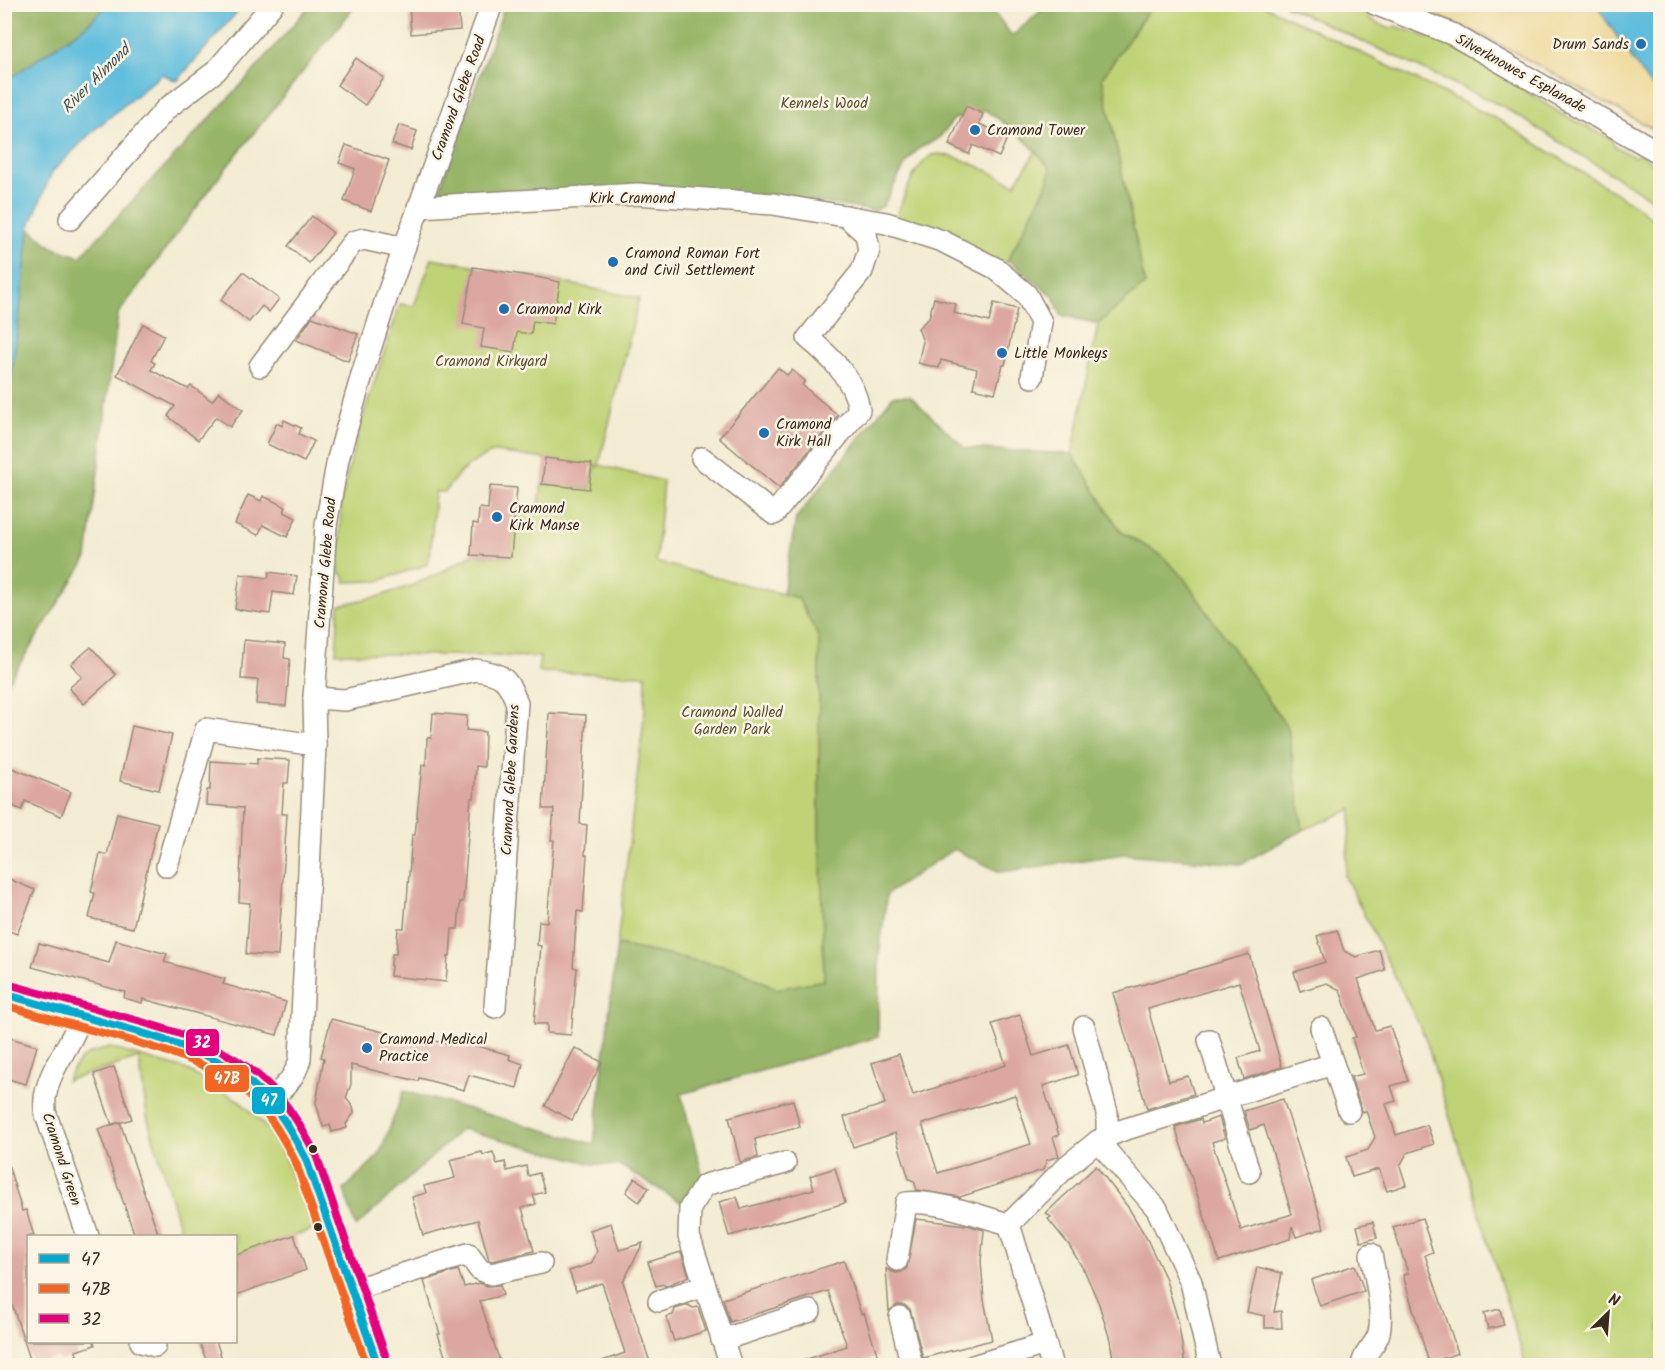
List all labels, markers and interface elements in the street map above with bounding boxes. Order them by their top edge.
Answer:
street label: Silverknowes Esplanade [1451,28,1591,120]
street label: Cramond Glebe Road [425,32,493,164]
place label: Drum Sands [1552,33,1630,57]
water label: River Almond [56,36,139,119]
marker: Drum Sands [1634,37,1648,51]
park label: Kennels Wood [780,92,868,116]
place label: Cramond Tower [987,119,1086,143]
marker: Cramond Tower [968,123,982,137]
street label: Kirk Cramond [589,187,675,211]
place label: Cramond Roman Fort and Civil Settlement [625,242,760,283]
marker: Cramond Roman Fort and Civil Settlement [606,255,620,269]
place label: Cramond Kirk [516,298,603,322]
marker: Cramond Kirk [497,302,511,316]
place label: Little Monkeys [1014,342,1108,366]
marker: Little Monkeys [995,346,1009,360]
park label: Cramond Kirkyard [435,350,548,374]
place label: Cramond Kirk Hall [776,413,832,454]
marker: Cramond Kirk Hall [757,426,771,440]
street label: Cramond Glebe Road [308,496,344,630]
place label: Cramond Kirk Manse [509,497,580,538]
marker: Cramond Kirk Manse [490,510,504,524]
park label: Cramond Walled Garden Park [681,701,783,742]
street label: Cramond Glebe Gardens [495,703,527,856]
line badge: 32 [185,1028,220,1057]
place label: Cramond Medical Practice [379,1028,488,1069]
text: 32 [192,1031,211,1056]
marker: Cramond Medical Practice [360,1041,374,1055]
line badge: 47B [204,1064,250,1093]
text: 47B [214,1067,240,1092]
line badge: 47 [251,1086,286,1115]
text: 47 [261,1089,278,1114]
street label: Cramond Green [35,1110,87,1209]
unlabelled marker [307,1143,319,1155]
unlabelled marker [312,1221,324,1233]
legend [27,1235,237,1343]
text: 47 [81,1246,100,1275]
text: 47B [81,1276,111,1305]
north arrow [1578,1283,1638,1343]
text: N [1604,1287,1624,1314]
text: 32 [81,1306,102,1335]

